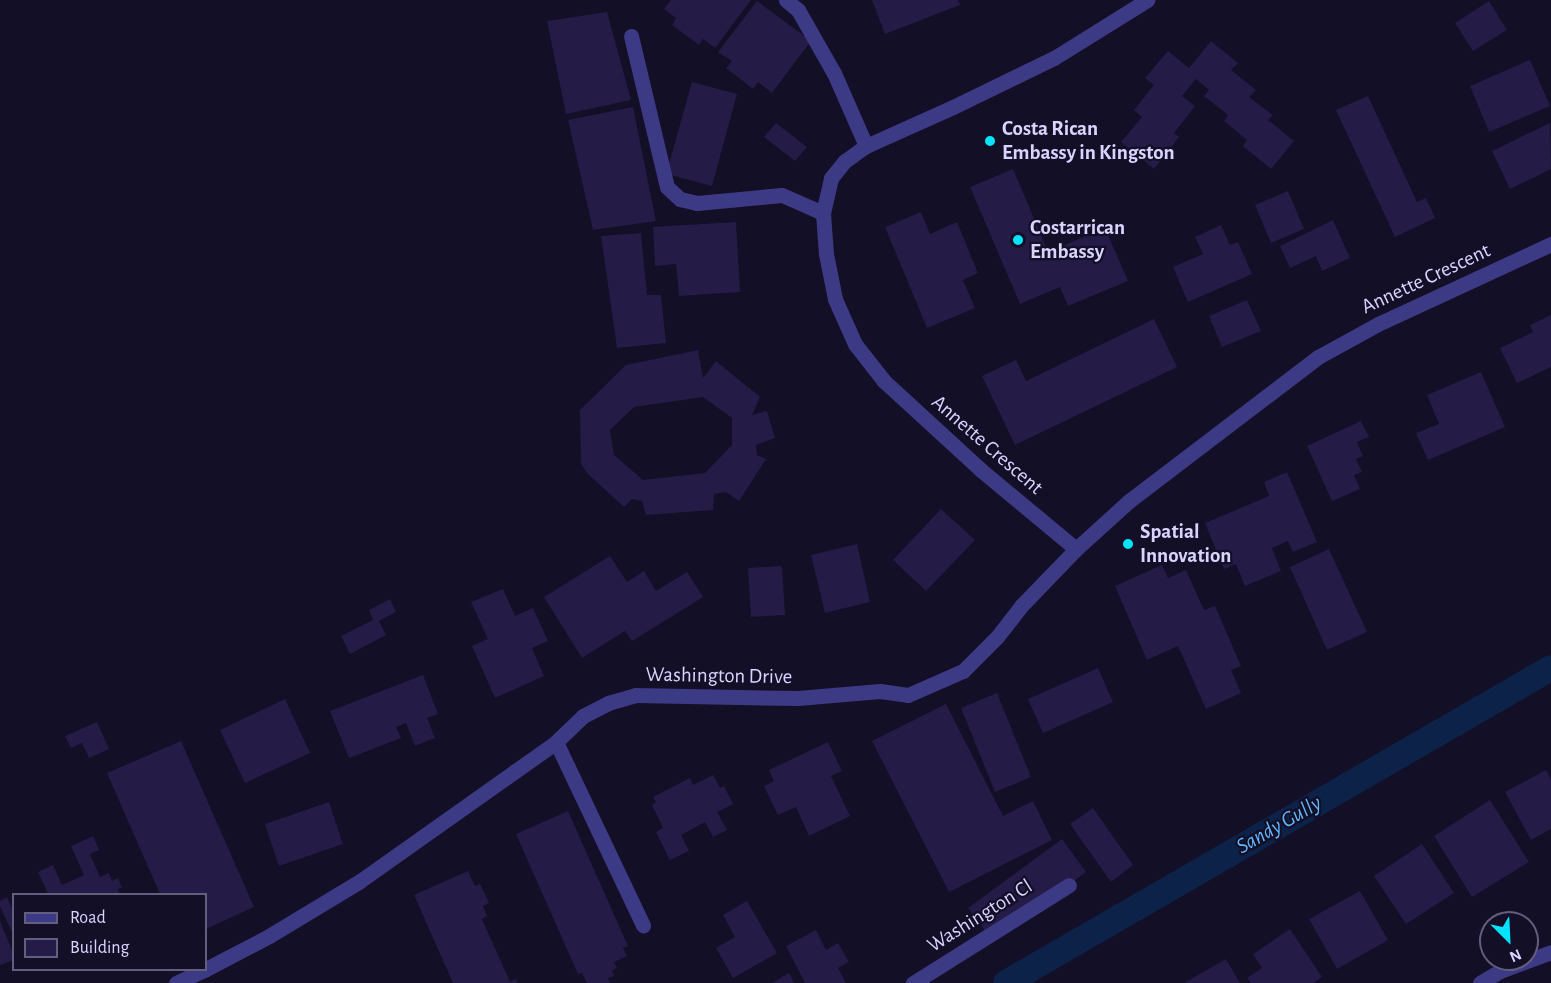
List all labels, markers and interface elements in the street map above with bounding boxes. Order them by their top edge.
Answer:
place label: Costa Rican Embassy in Kingston [1002,116,1175,166]
marker: Costa Rican Embassy in Kingston [983,134,997,148]
place label: Costarrican Embassy [1030,215,1125,265]
marker: Costarrican Embassy [1011,233,1025,247]
street label: Annette Crescent [1358,238,1494,320]
street label: Annette Crescent [926,390,1048,500]
place label: Spatial Innovation [1140,519,1231,569]
marker: Spatial Innovation [1121,537,1135,551]
street label: Washington Drive [645,662,793,690]
water label: Sandy Gully [1232,790,1326,860]
street label: Washington Cl [923,874,1037,958]
legend [12,893,207,971]
text: Road [70,909,106,927]
north arrow [1479,911,1539,971]
text: Building [70,939,129,957]
text: N [1507,946,1524,965]

